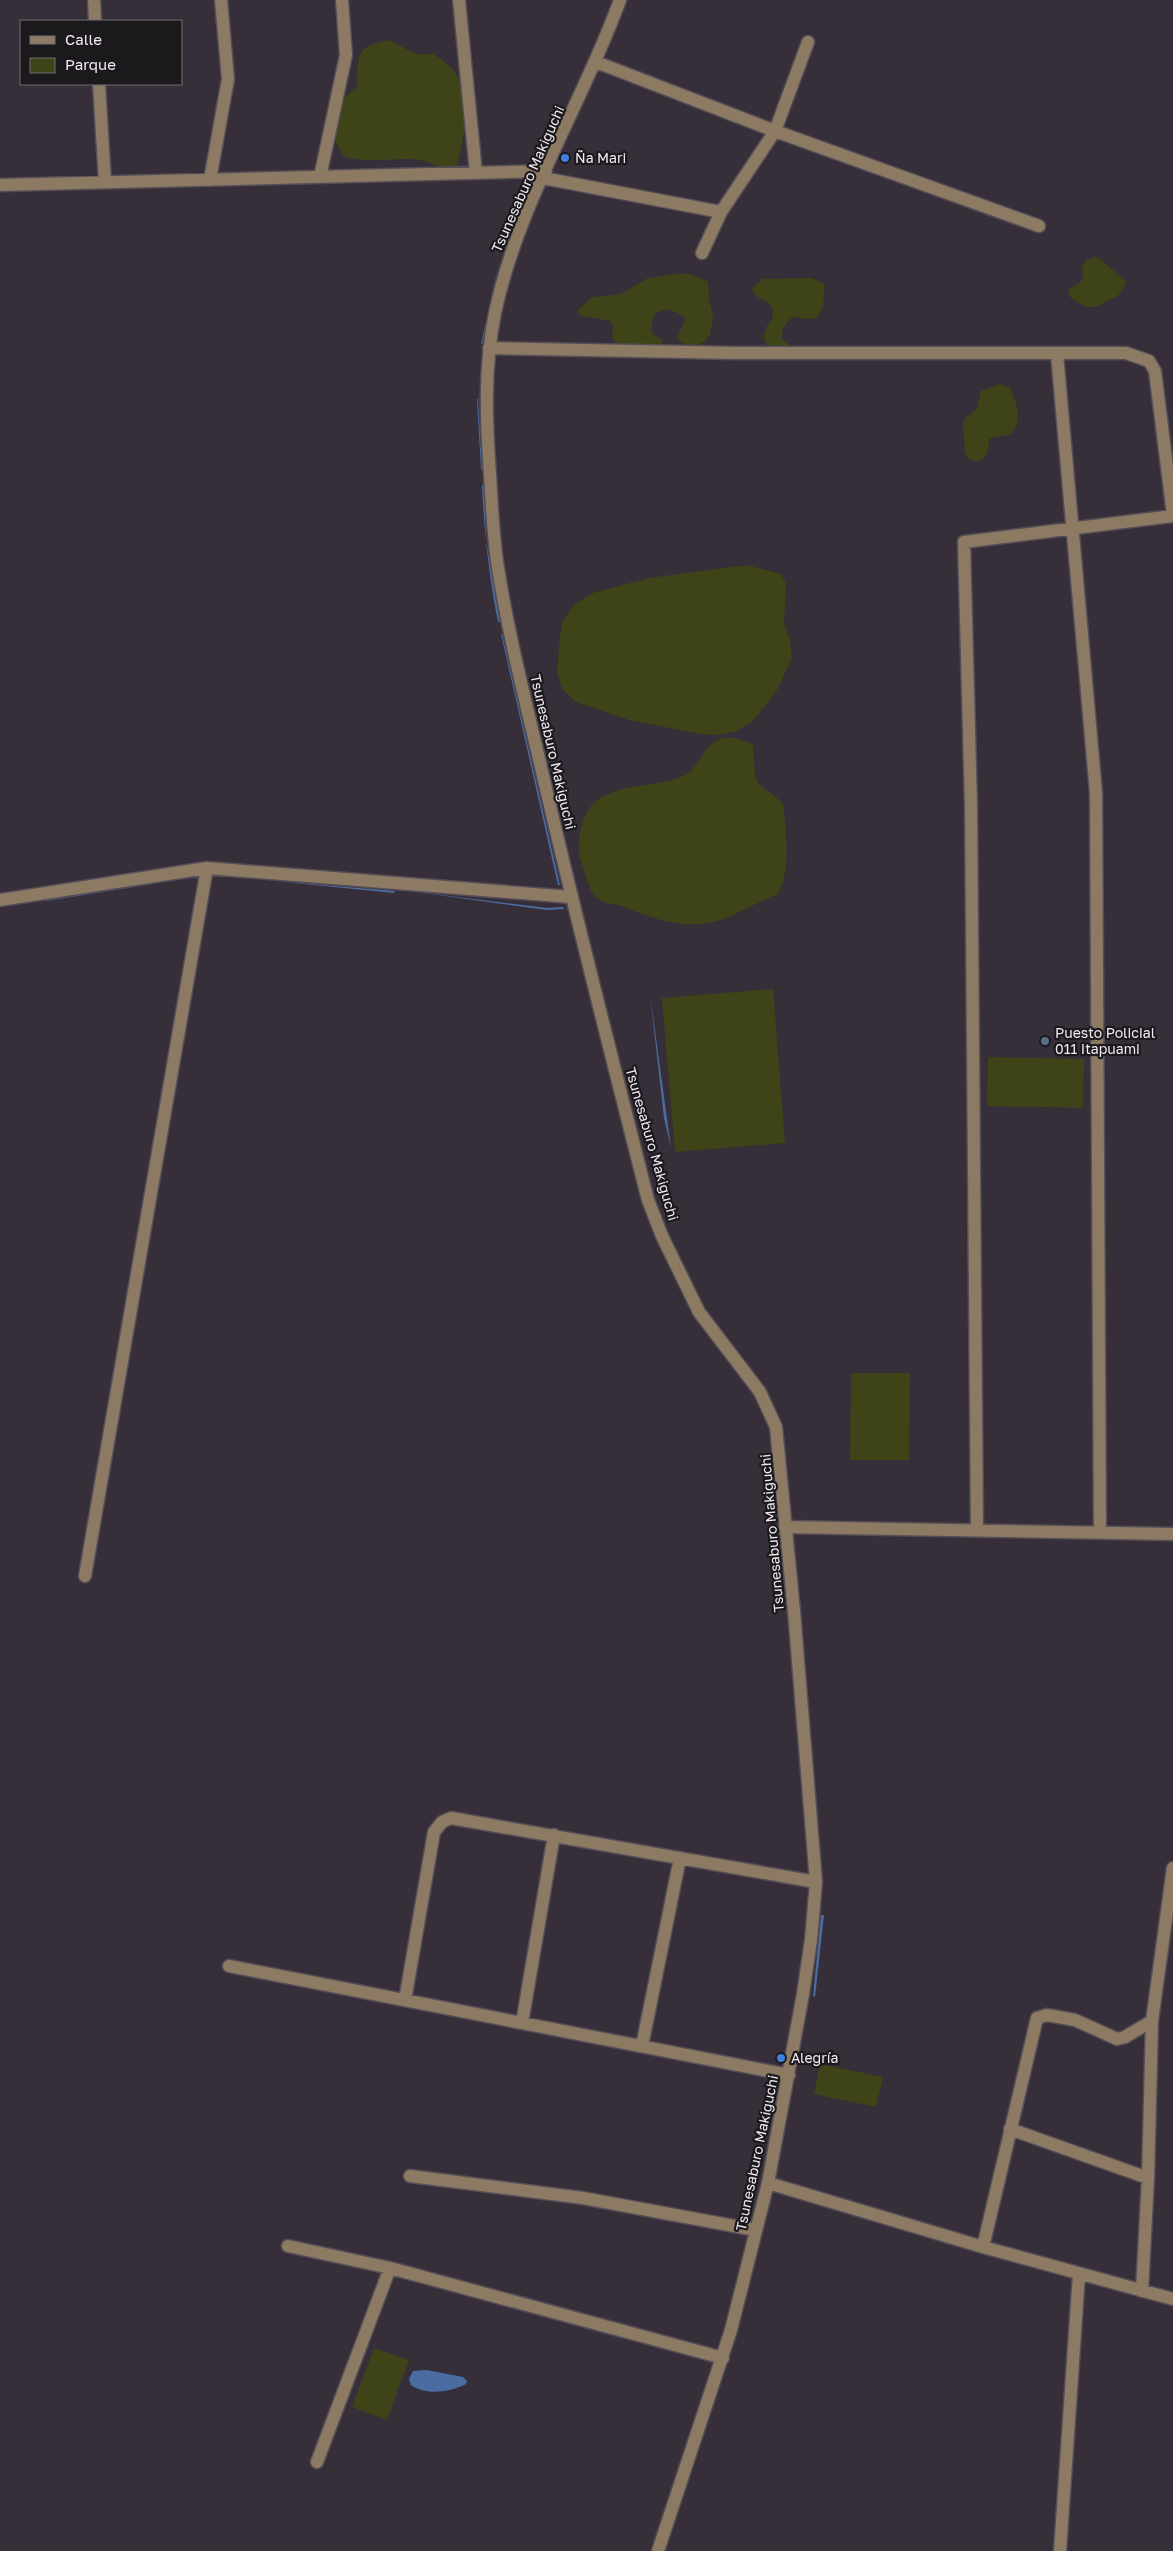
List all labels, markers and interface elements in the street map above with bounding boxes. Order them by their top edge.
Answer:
legend [20,20,182,85]
text: Calle [65,30,102,48]
text: Parque [65,55,116,73]
street label: Tsunesaburo Makiguchi [487,103,568,255]
place label: Ña Mari [575,149,626,166]
marker: Ña Mari [559,152,571,164]
street label: Tsunesaburo Makiguchi [527,673,580,831]
place label: Puesto Policial 011 Itapuami [1055,1024,1155,1057]
marker: Puesto Policial 011 Itapuami [1039,1035,1051,1047]
street label: Tsunesaburo Makiguchi [622,1065,683,1223]
street label: Tsunesaburo Makiguchi [756,1453,787,1613]
place label: Alegría [791,2049,838,2066]
marker: Alegría [775,2052,787,2064]
street label: Tsunesaburo Makiguchi [732,2073,781,2232]

